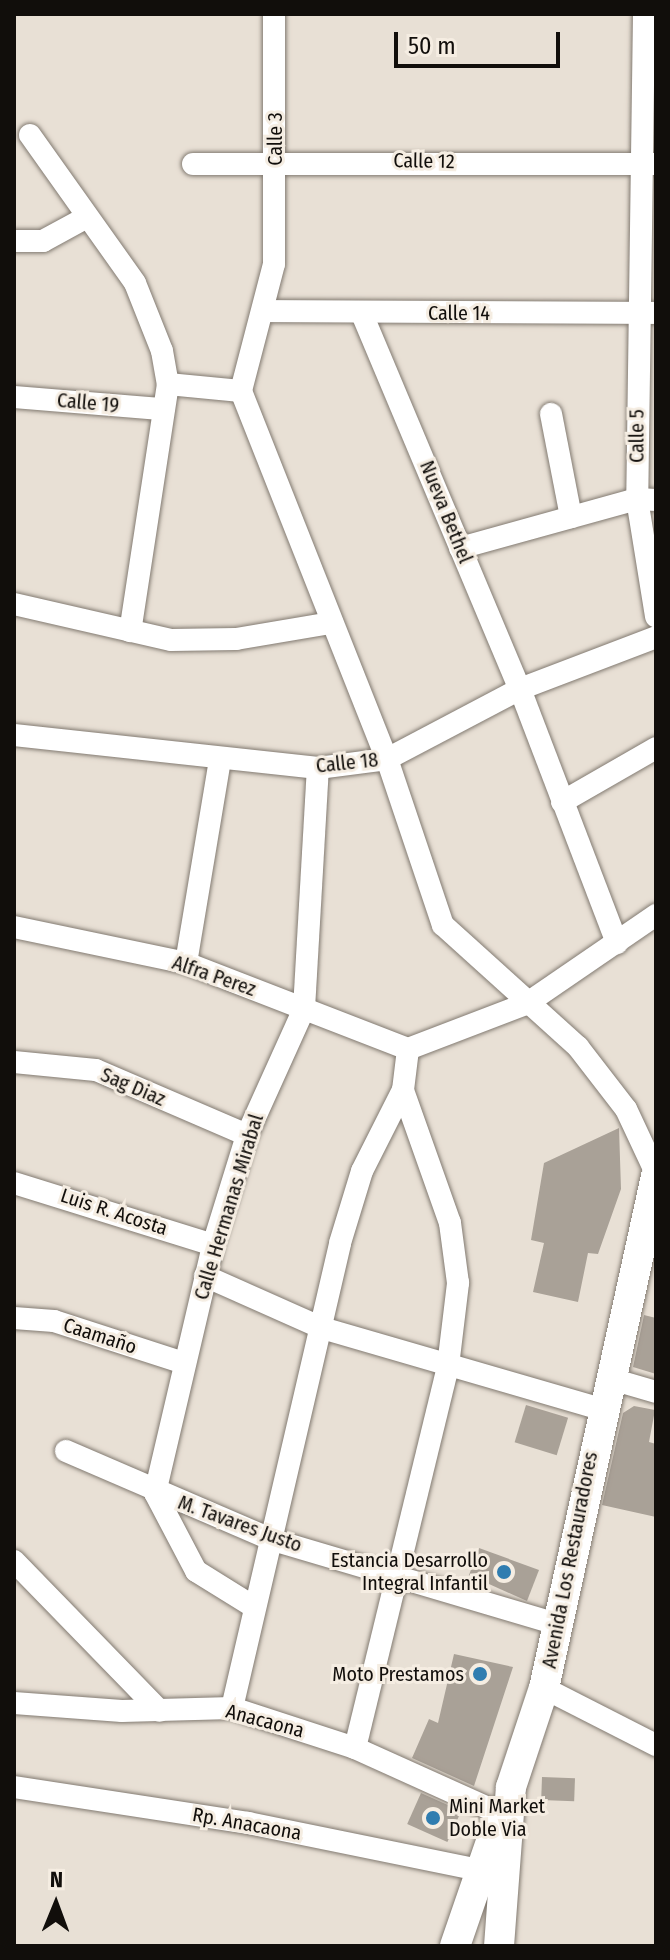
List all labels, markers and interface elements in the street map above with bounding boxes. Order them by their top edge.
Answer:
scale bar [398,16,564,66]
text: 50 m [408,32,456,60]
street label: Calle 3 [263,112,287,166]
street label: Calle 12 [393,148,455,174]
street label: Calle 14 [428,301,490,325]
street label: Calle 19 [56,388,120,418]
street label: Calle 5 [625,409,649,463]
street label: Nueva Bethel [415,457,477,567]
street label: Calle 18 [315,748,379,778]
street label: Alfra Perez [169,951,259,1001]
street label: Sag Diaz [97,1063,169,1111]
street label: Calle Hermanas Mirabal [189,1111,269,1303]
street label: Luis R. Acosta [57,1183,171,1241]
street label: Caamaño [60,1313,140,1359]
street label: Avenida Los Restauradores [537,1450,603,1670]
street label: M. Tavares Justo [175,1490,305,1558]
place label: Estancia Desarrollo Integral Infantil [331,1548,488,1595]
marker: Estancia Desarrollo Integral Infantil [495,1563,513,1581]
place label: Moto Prestamos [332,1662,464,1686]
marker: Moto Prestamos [471,1665,489,1683]
street label: Anacaona [223,1699,307,1743]
place label: Mini Market Doble Via [449,1794,545,1841]
street label: Rp. Anacaona [191,1803,303,1845]
marker: Mini Market Doble Via [424,1809,442,1827]
north arrow [16,1864,96,1944]
text: N [50,1866,63,1893]

